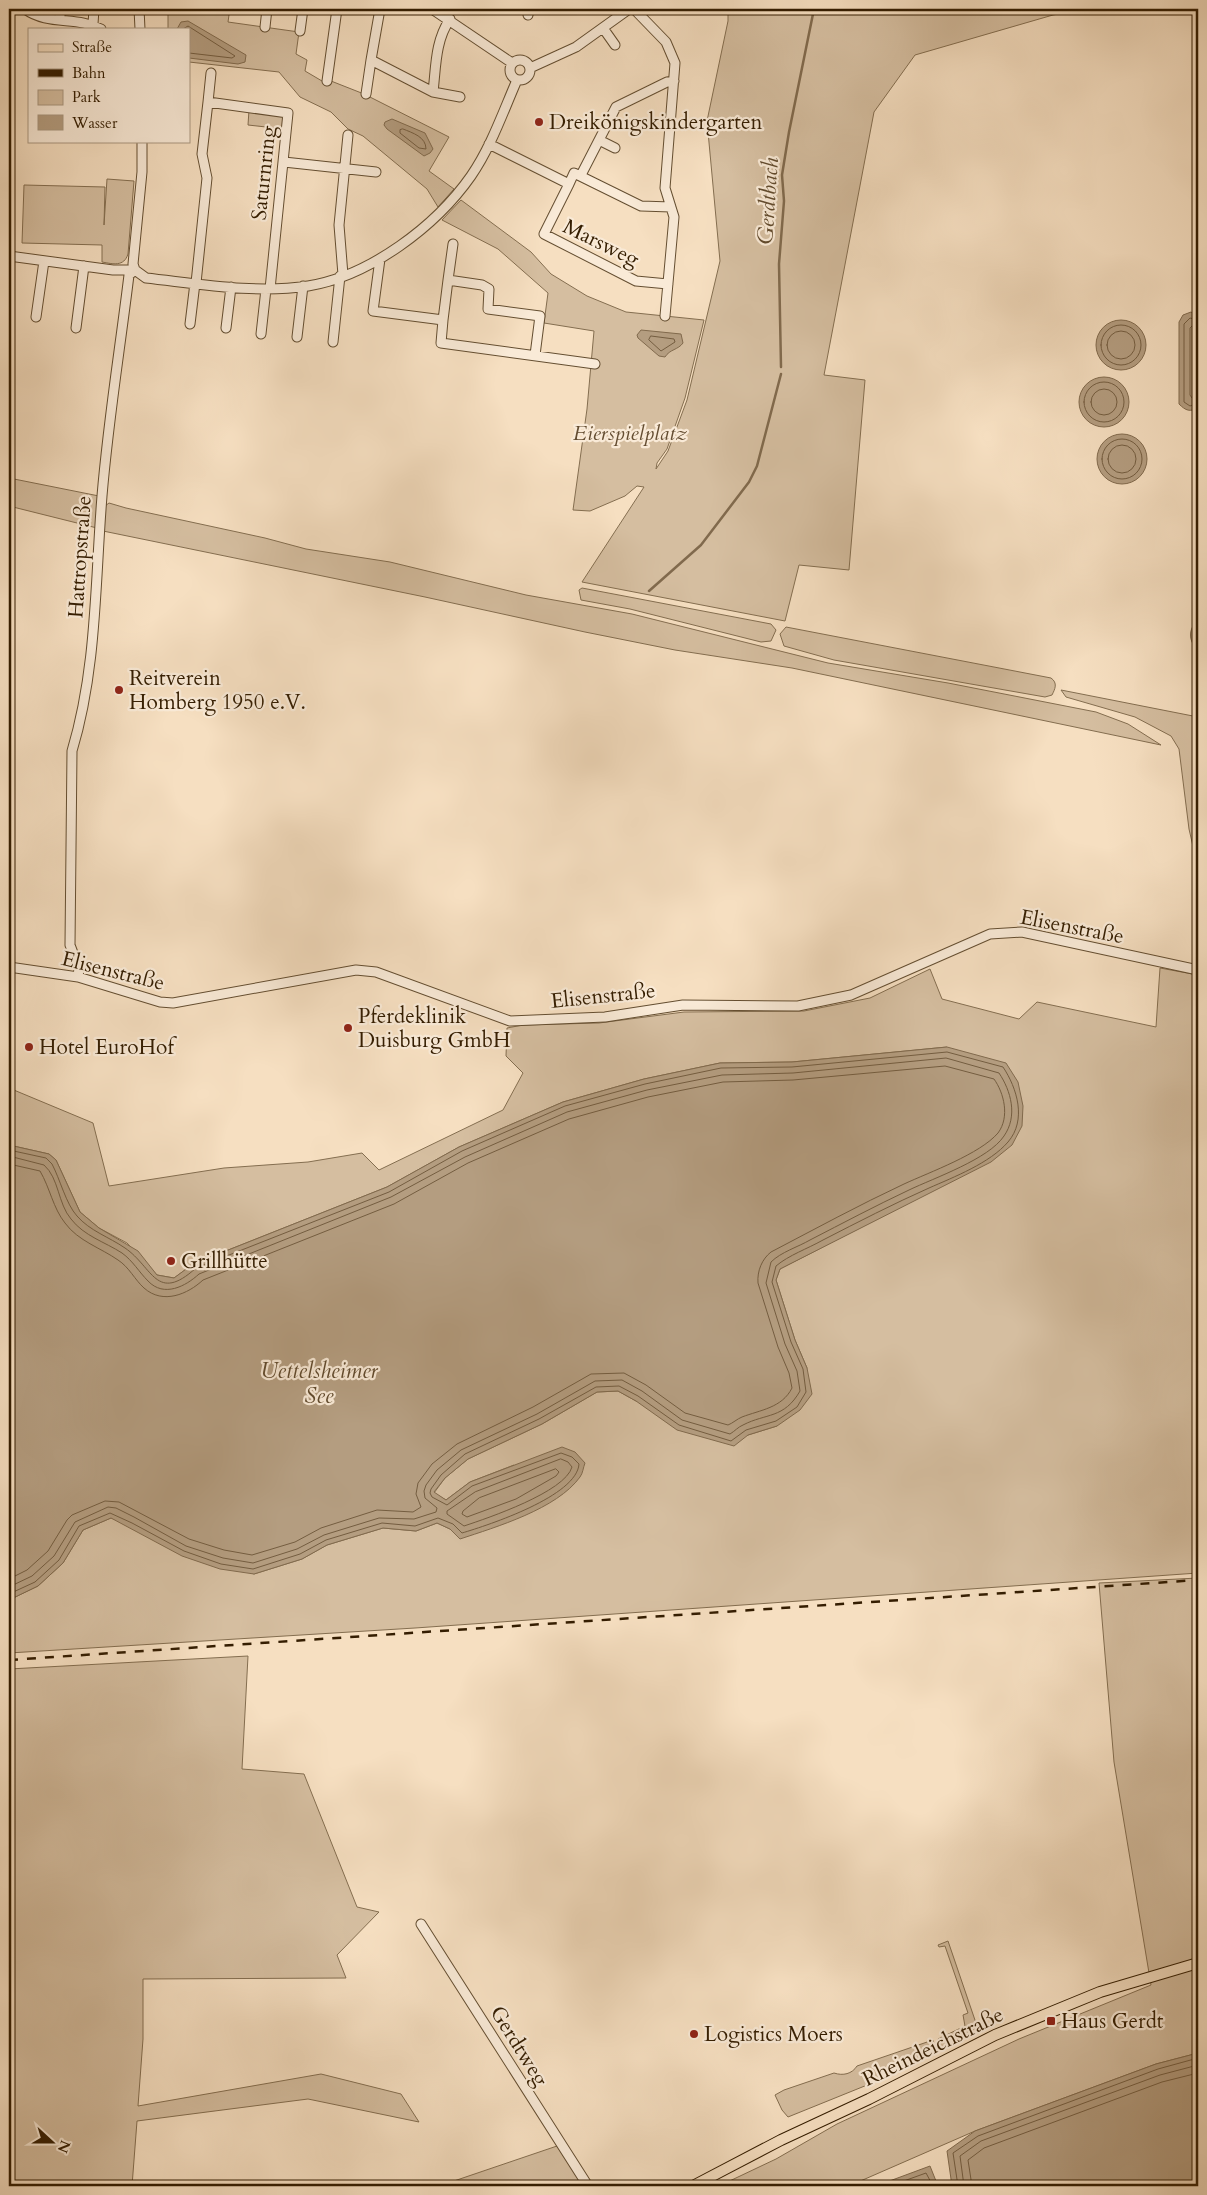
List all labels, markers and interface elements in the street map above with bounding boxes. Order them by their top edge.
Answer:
legend [28,28,190,142]
text: Straße [72,37,112,57]
text: Bahn [72,63,106,83]
text: Park [72,87,101,107]
place label: Dreikönigskindergarten [549,108,763,137]
text: Wasser [71,113,118,133]
marker: Dreikönigskindergarten [533,116,545,128]
street label: Saturnring [245,124,283,222]
water label: Gerdtbach [750,156,786,246]
street label: Marsweg [558,212,644,274]
park label: Eierspielplatz [573,419,687,448]
street label: Hattropstraße [61,495,99,619]
place label: Reitverein Homberg 1950 e.V. [129,664,306,717]
marker: Reitverein Homberg 1950 e.V. [113,684,125,696]
street label: Elisenstraße [1018,903,1126,951]
street label: Elisenstraße [58,944,168,998]
street label: Elisenstraße [549,976,657,1016]
place label: Pferdeklinik Duisburg GmbH [358,1002,511,1055]
marker: Pferdeklinik Duisburg GmbH [342,1022,354,1034]
place label: Hotel EuroHof [39,1033,177,1062]
marker: Hotel EuroHof [23,1041,35,1053]
place label: Grillhütte [181,1247,268,1276]
marker: Grillhütte [165,1255,177,1267]
water label: Uettelsheimer See [260,1356,379,1411]
street label: Gerdtweg [483,2000,555,2092]
street label: Rheindeichstraße [858,2000,1008,2094]
place label: Haus Gerdt [1061,2007,1164,2036]
marker: Haus Gerdt [1045,2015,1057,2027]
place label: Logistics Moers [704,2020,843,2049]
marker: Logistics Moers [688,2028,700,2040]
north arrow [28,2118,78,2168]
text: N [53,2137,75,2156]

